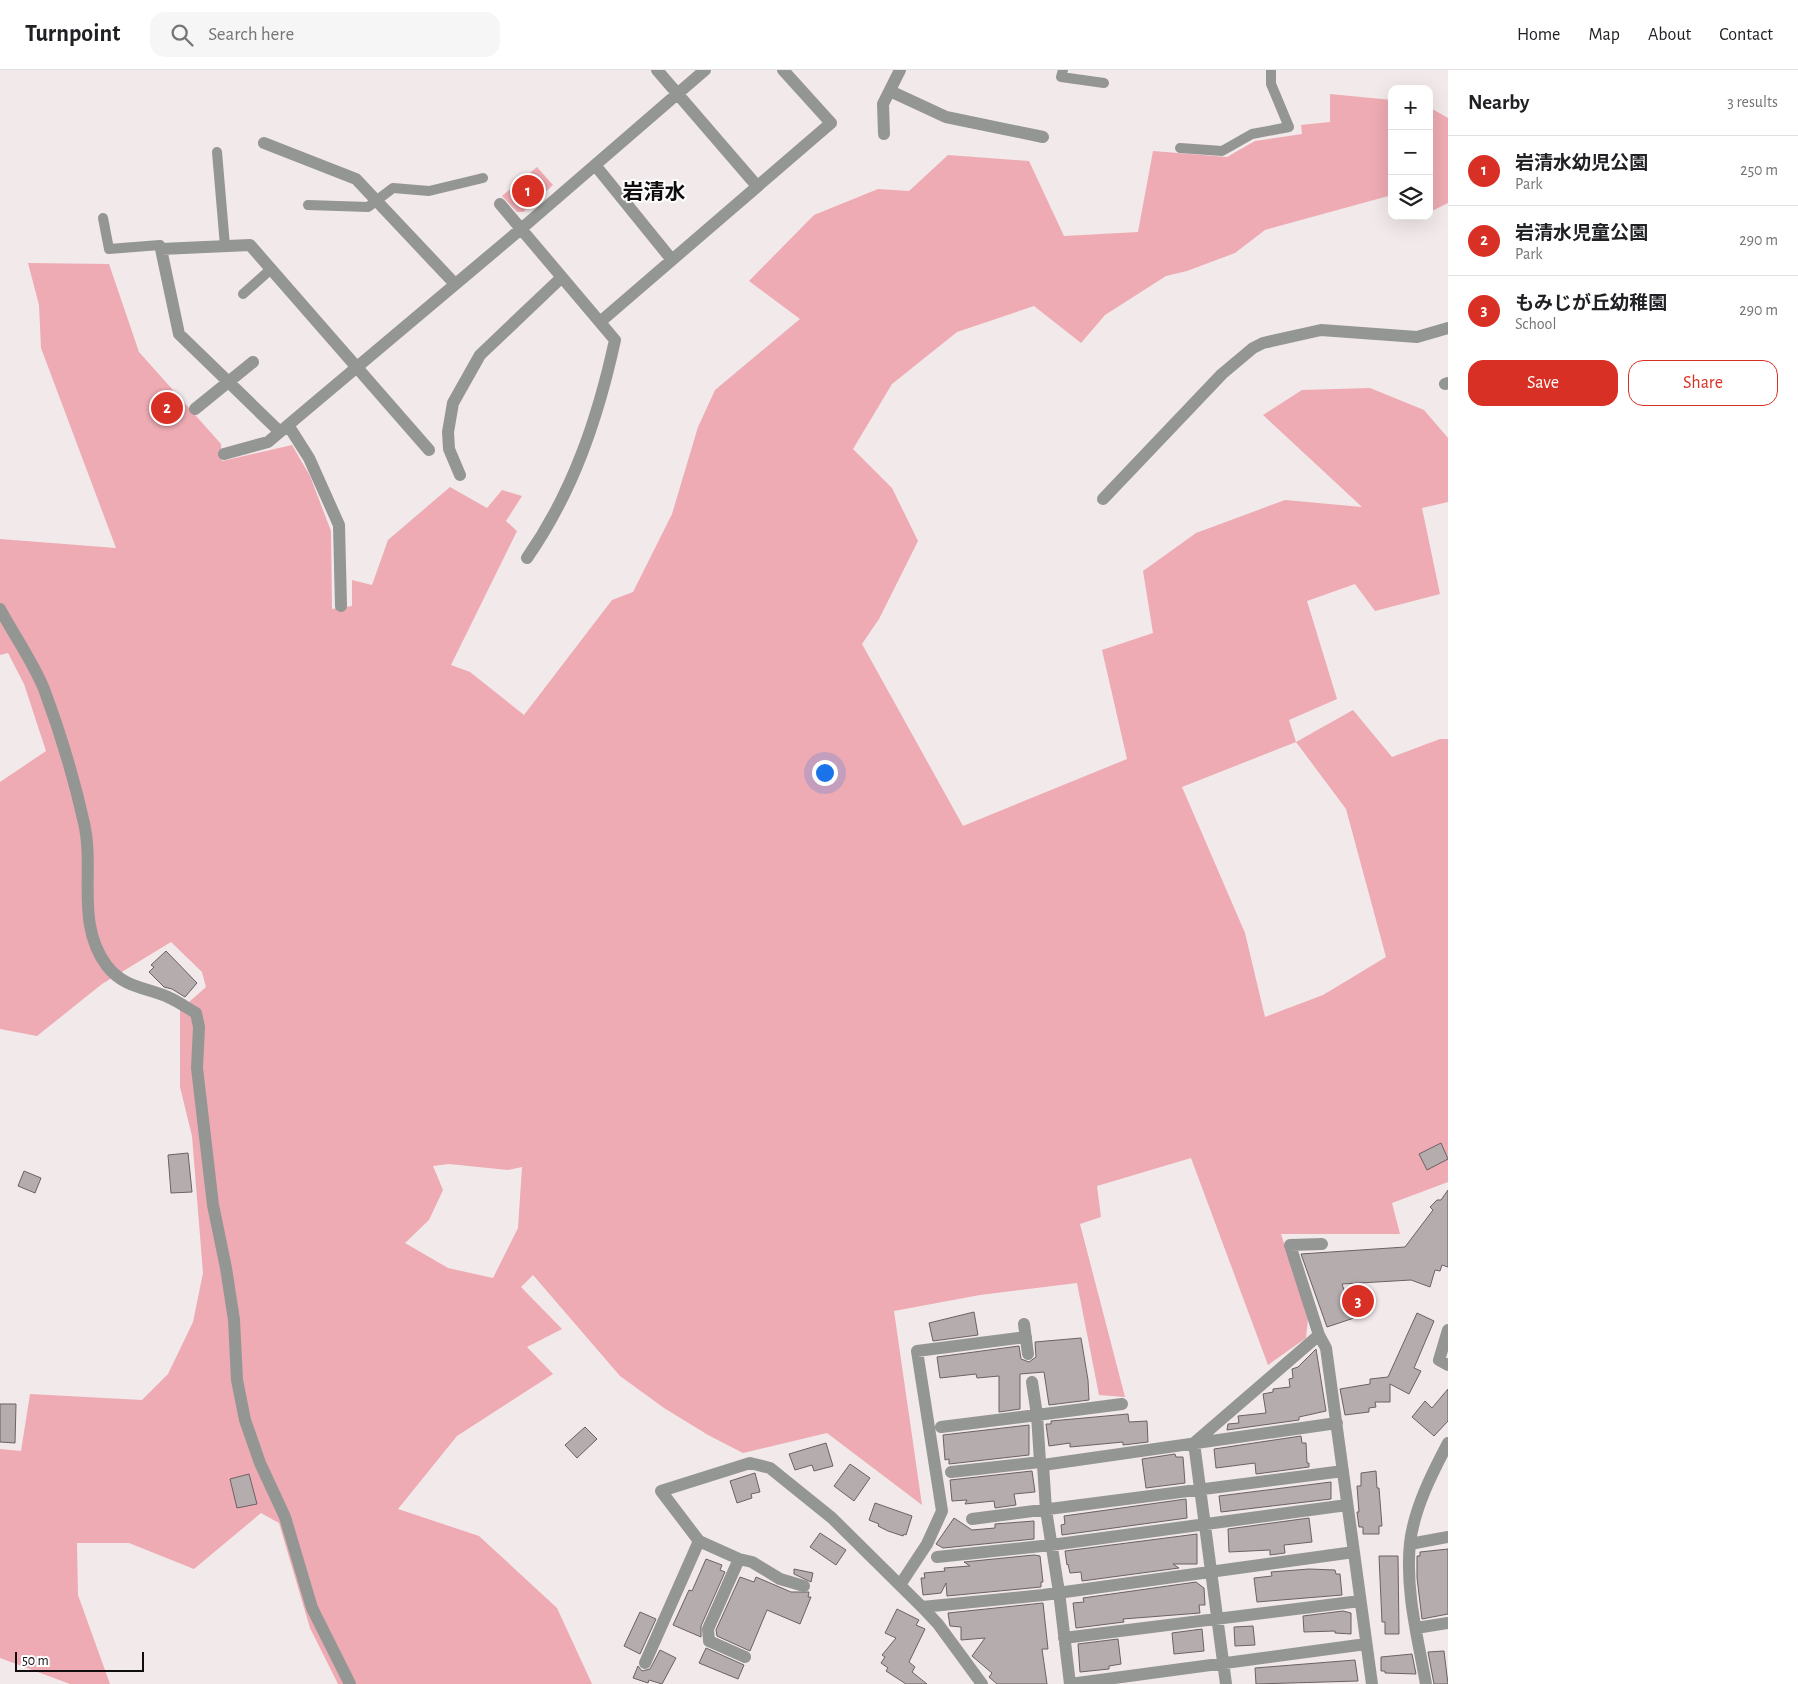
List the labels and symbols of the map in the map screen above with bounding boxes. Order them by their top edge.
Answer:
pin: 1 [512,172,544,210]
district label: 岩清水 [623,181,686,203]
pin: 2 [151,389,183,427]
your location [812,760,838,786]
pin: 3 [1342,1282,1374,1320]
scale bar [15,1649,144,1672]

